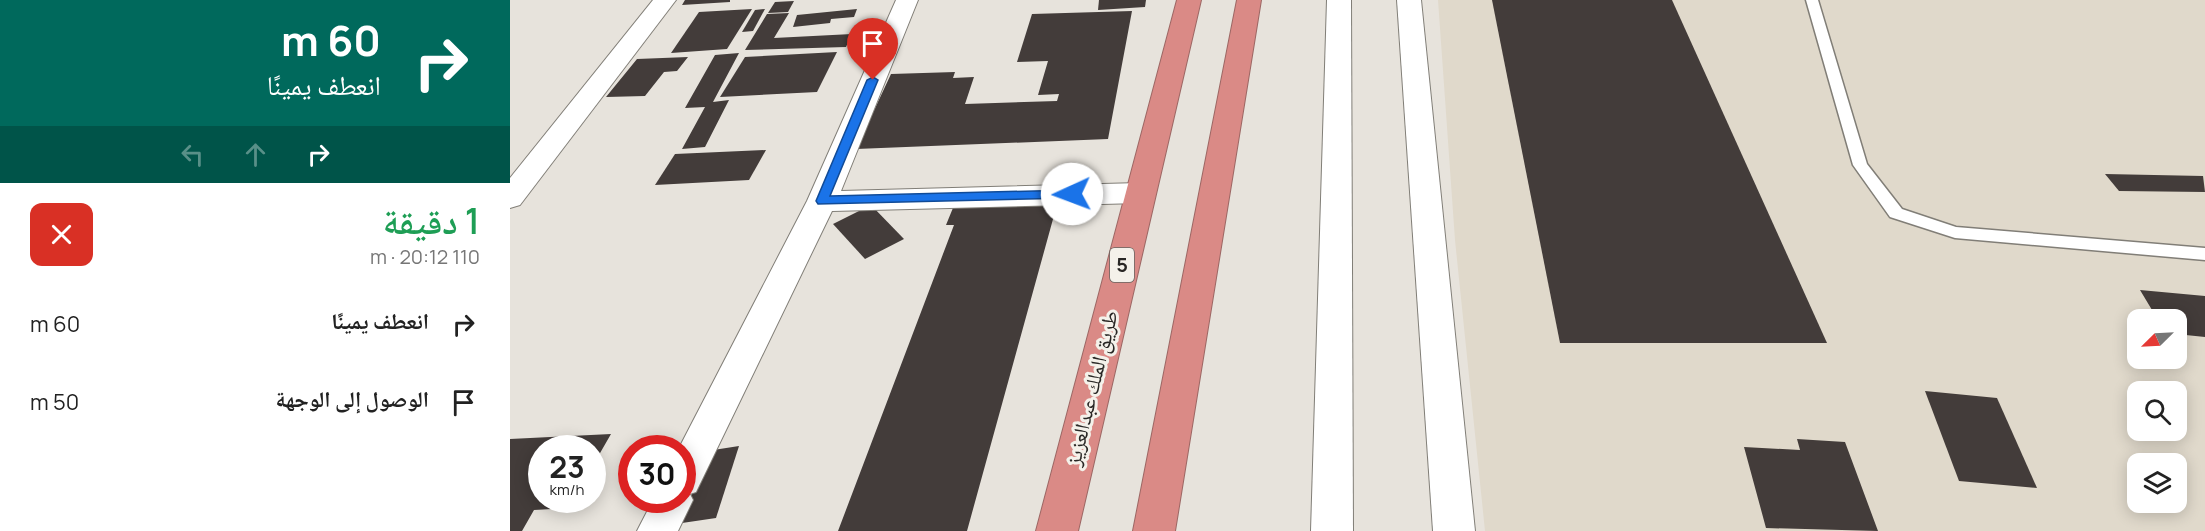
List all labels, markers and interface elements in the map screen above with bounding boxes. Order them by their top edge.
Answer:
text: 60 m [281,11,381,69]
pin [847,18,898,80]
icon: right [402,24,480,102]
icon: arrive [856,27,889,60]
text: انعطف يمينًا [267,66,381,103]
icon: left [176,138,209,171]
icon: ahead [239,138,272,171]
icon: right [302,138,335,171]
position arrow [1040,162,1104,226]
text: 1 دقيقة [383,196,480,245]
button: close [30,203,93,266]
text: 110 m · 20:12 [370,243,480,270]
road number: 5 [1110,248,1134,282]
text: انعطف يمينًا [331,306,429,336]
street label: طريق الملك عبدالعزيز [1058,307,1124,469]
icon: right [447,308,480,341]
text: 60 m [30,309,80,339]
north arrow [2127,309,2187,369]
map controls [2127,309,2187,513]
button: search [2127,381,2187,441]
text: الوصول إلى الوجهة [276,384,429,414]
icon: arrive [447,386,480,419]
text: 50 m [30,387,79,417]
speed limit sign: 30 [618,435,696,513]
text: 23 [549,446,585,487]
button: layers [2127,453,2187,513]
text: km/h [550,479,584,500]

